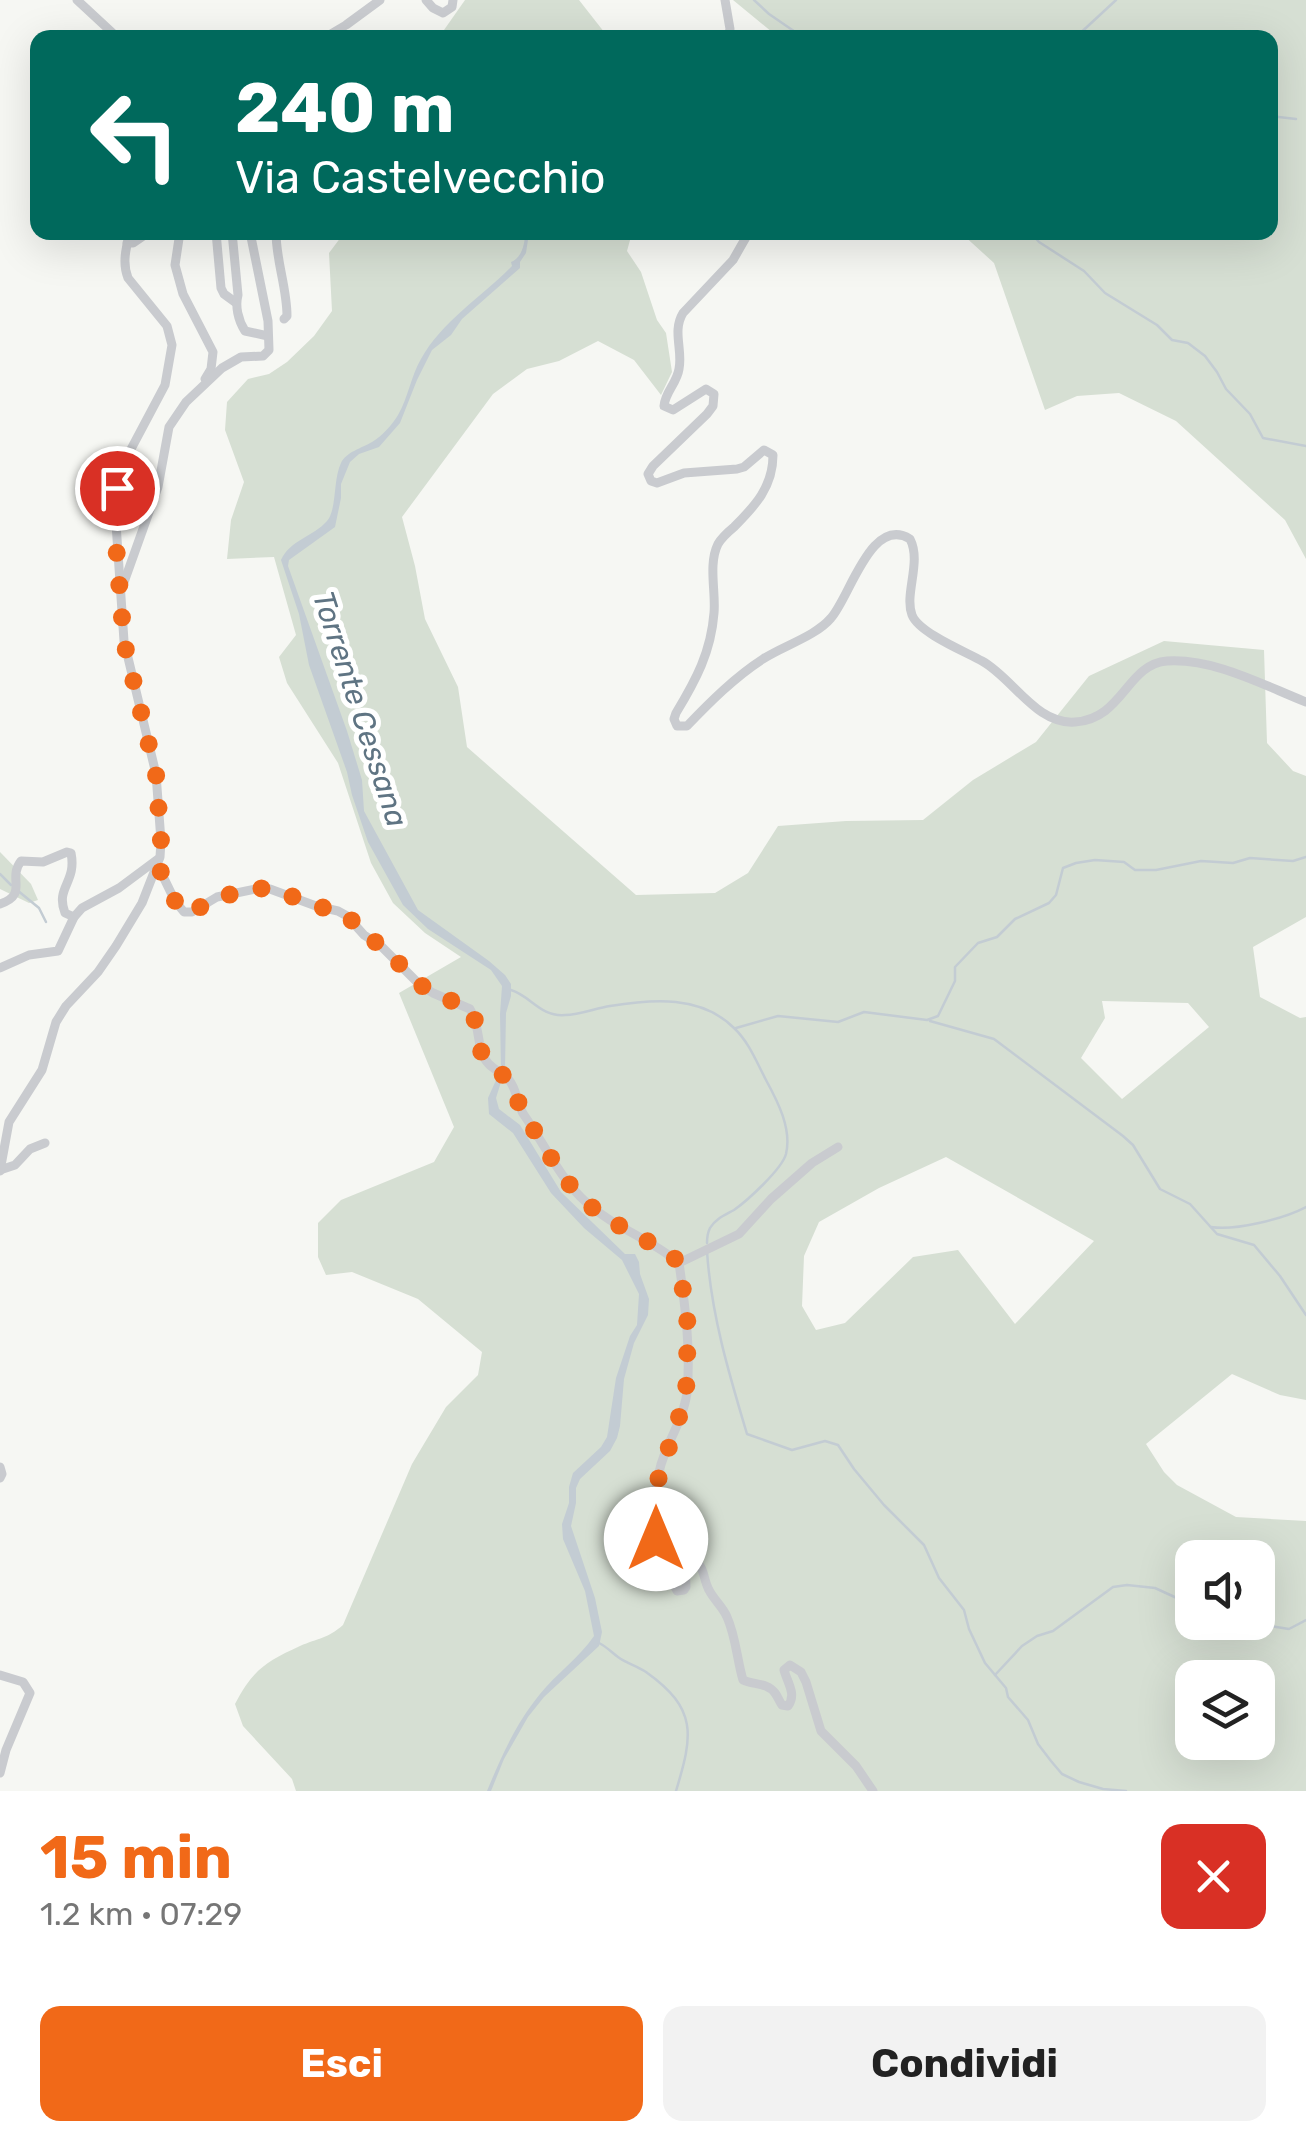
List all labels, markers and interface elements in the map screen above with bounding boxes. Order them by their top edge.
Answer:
text: 240 m [235,67,455,150]
icon: left [70,70,200,200]
text: Via Castelvecchio [235,151,606,204]
pin [75,446,160,531]
icon: arrive [90,461,145,516]
water label: Torrente Cessana [305,587,415,831]
position arrow [604,1487,708,1591]
map controls [1175,1540,1275,1760]
button: sound [1175,1540,1275,1640]
button: layers [1175,1660,1275,1760]
text: 15 min [40,1822,232,1893]
button: close [1161,1824,1266,1929]
text: 1.2 km · 07:29 [40,1895,242,1933]
button: Esci [40,2006,643,2121]
button: Condividi [663,2006,1266,2121]

